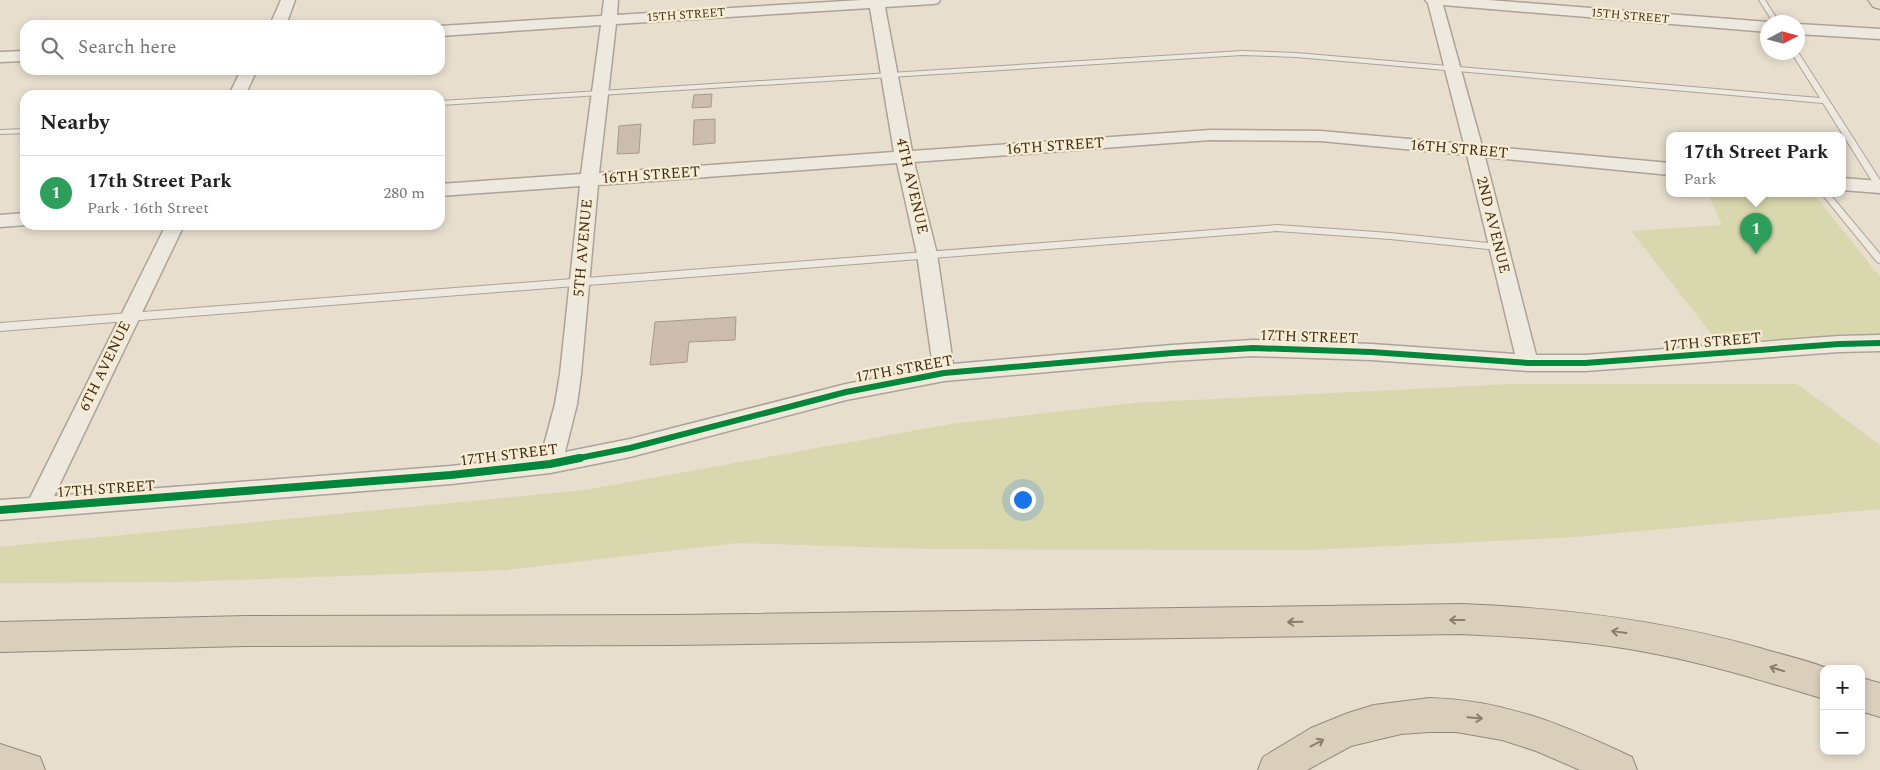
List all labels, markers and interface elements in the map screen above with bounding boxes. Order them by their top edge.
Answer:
street label: 15TH STREET [646,3,726,27]
street label: 15TH STREET [1590,3,1670,29]
north arrow [1760,15,1805,60]
search box [20,20,445,75]
text: Search here [78,33,177,62]
icon: search [38,34,66,62]
text: Nearby [40,107,110,139]
street label: 16TH STREET [1005,131,1105,161]
popup [1666,132,1846,197]
street label: 16TH STREET [1409,133,1509,165]
street label: 4TH AVENUE [890,136,934,236]
text: 17th Street Park [1684,138,1828,167]
street label: 16TH STREET [601,160,701,190]
text: 17th Street Park [87,167,232,196]
text: Park [1684,167,1717,191]
street label: 2ND AVENUE [1470,174,1516,276]
text: 1 [52,181,60,205]
text: 280 m [383,181,425,205]
text: Park · 16th Street [87,196,209,220]
street label: 5TH AVENUE [567,198,599,298]
pin: 1 [1740,213,1772,254]
street label: 6TH AVENUE [73,317,137,415]
street label: 17TH STREET [1259,324,1359,350]
street label: 17TH STREET [1662,326,1762,358]
street label: 17TH STREET [853,349,955,389]
street label: 17TH STREET [459,438,559,472]
street label: 17TH STREET [56,474,156,504]
your location [1010,487,1036,513]
one-way arrow [1449,615,1466,625]
one-way arrow [1287,617,1303,627]
one-way arrow [1611,627,1627,637]
one-way arrow [1769,663,1785,673]
map controls [1820,665,1865,755]
button: + [1820,665,1865,710]
button: − [1820,710,1865,755]
one-way arrow [1466,713,1482,723]
one-way arrow [1309,738,1324,747]

